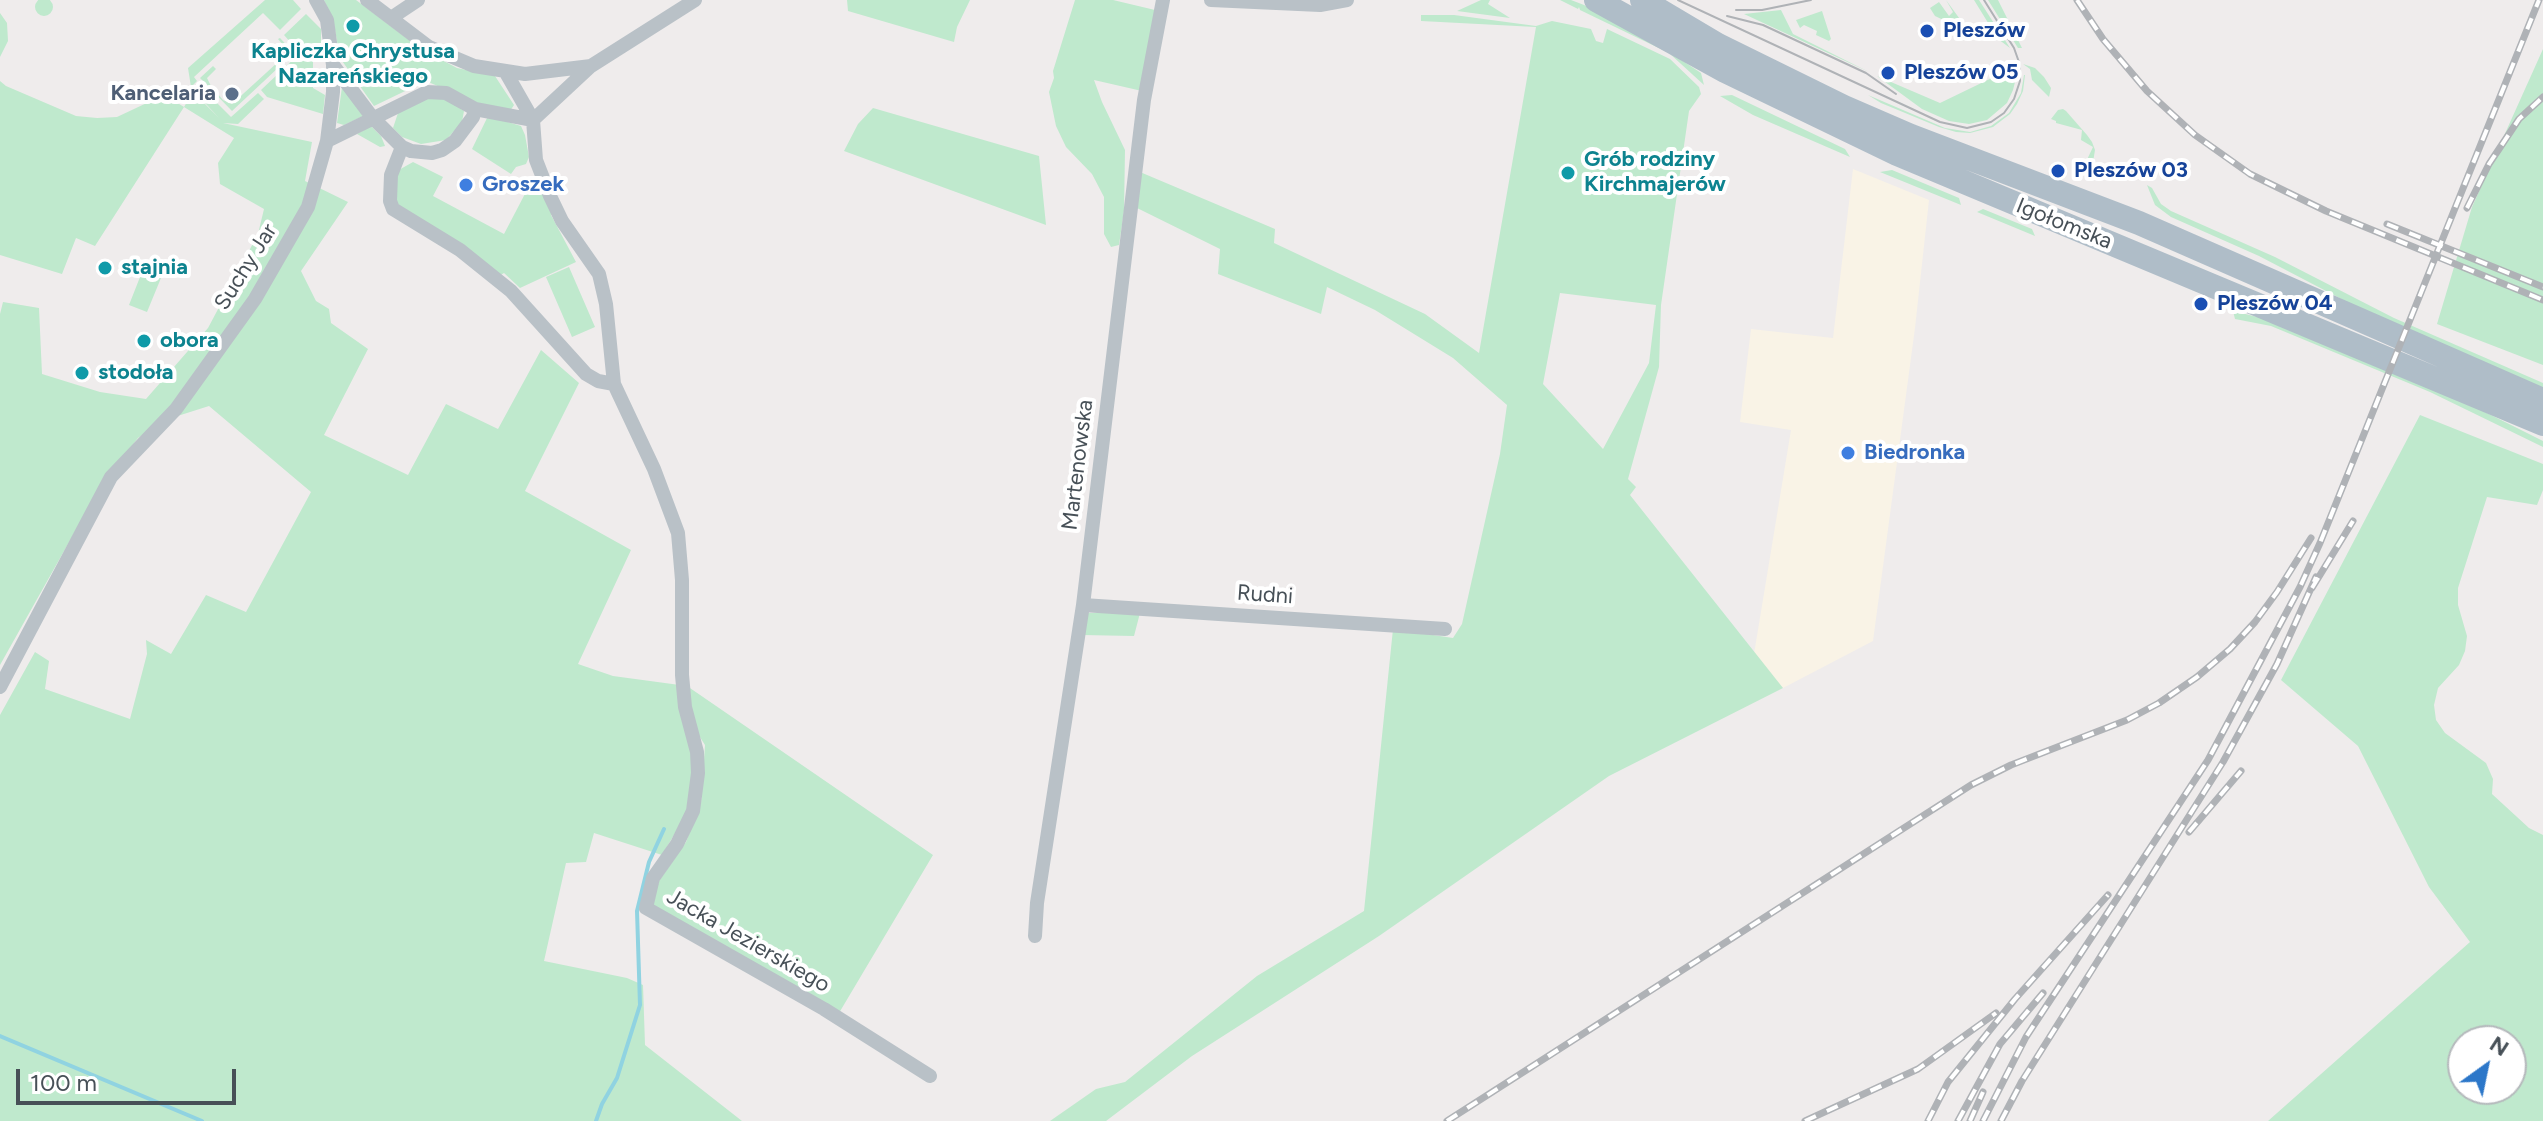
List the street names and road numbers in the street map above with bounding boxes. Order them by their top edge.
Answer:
street label: Igołomska [2012,193,2116,255]
street label: Suchy Jar [209,219,283,315]
street label: Martenowska [1057,398,1099,532]
street label: Rudni [1236,580,1294,610]
street label: Jacka Jezierskiego [662,884,834,998]

